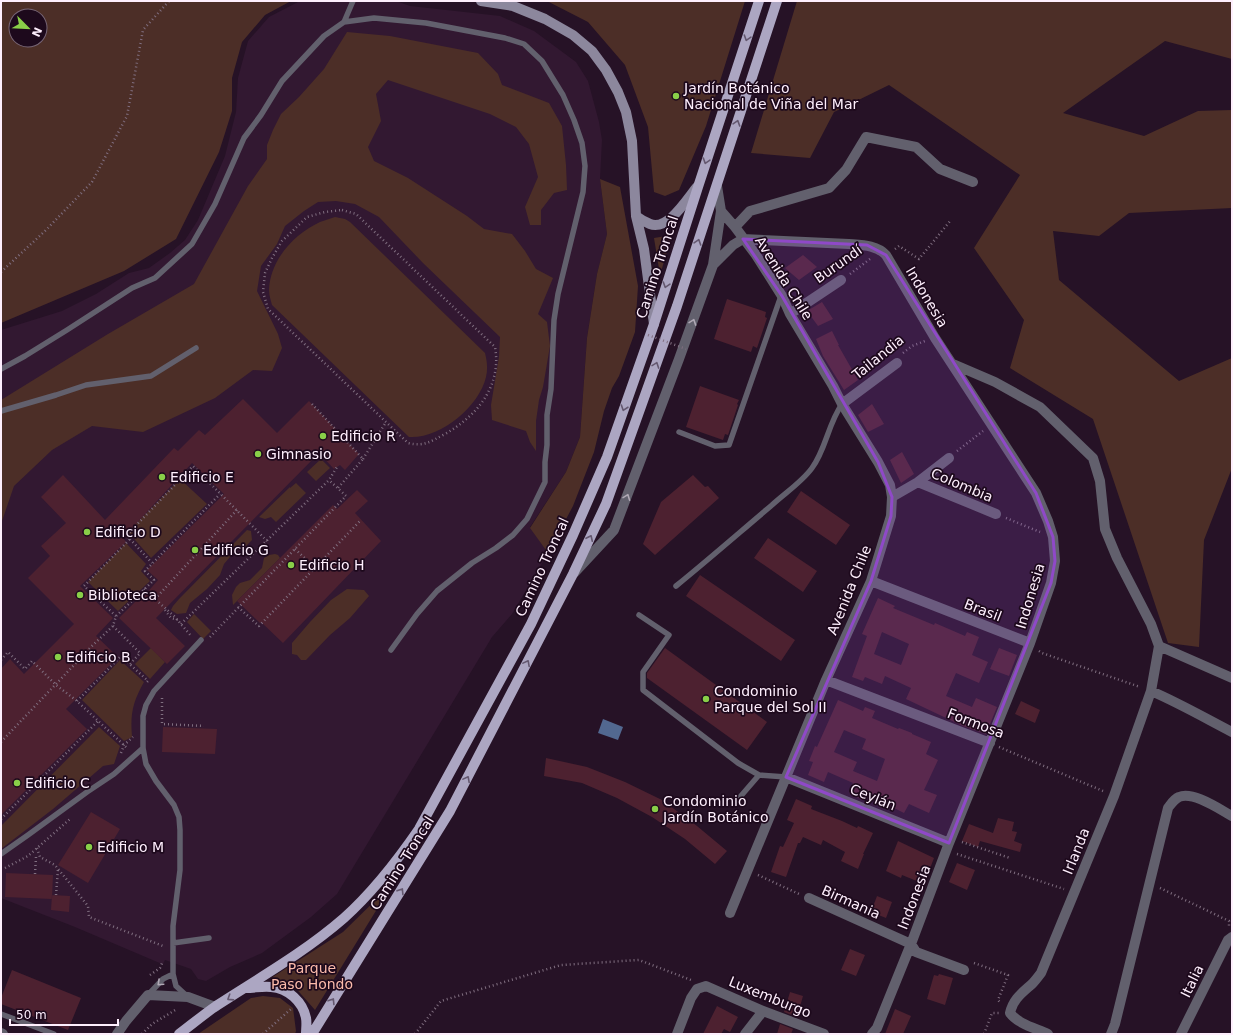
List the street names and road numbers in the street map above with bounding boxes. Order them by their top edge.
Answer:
street label: Camino Troncal [633,213,681,321]
street label: Avenida Chile [752,233,816,323]
street label: Burundí [811,241,866,286]
street label: Indonesia [903,264,951,330]
street label: Tailandia [848,331,907,383]
street label: Colombia [929,465,995,505]
street label: Camino Troncal [512,515,572,619]
street label: Avenida Chile [824,543,874,637]
street label: Indonesia [1012,561,1048,631]
street label: Brasil [962,596,1004,624]
street label: Formosa [945,705,1007,741]
street label: Ceylán [848,781,898,813]
street label: Camino Troncal [367,813,437,913]
street label: Irlanda [1059,825,1093,877]
street label: Indonesia [894,863,934,931]
street label: Birmania [819,882,883,922]
street label: Italia [1177,962,1207,1000]
street label: Luxemburgo [727,973,813,1021]

